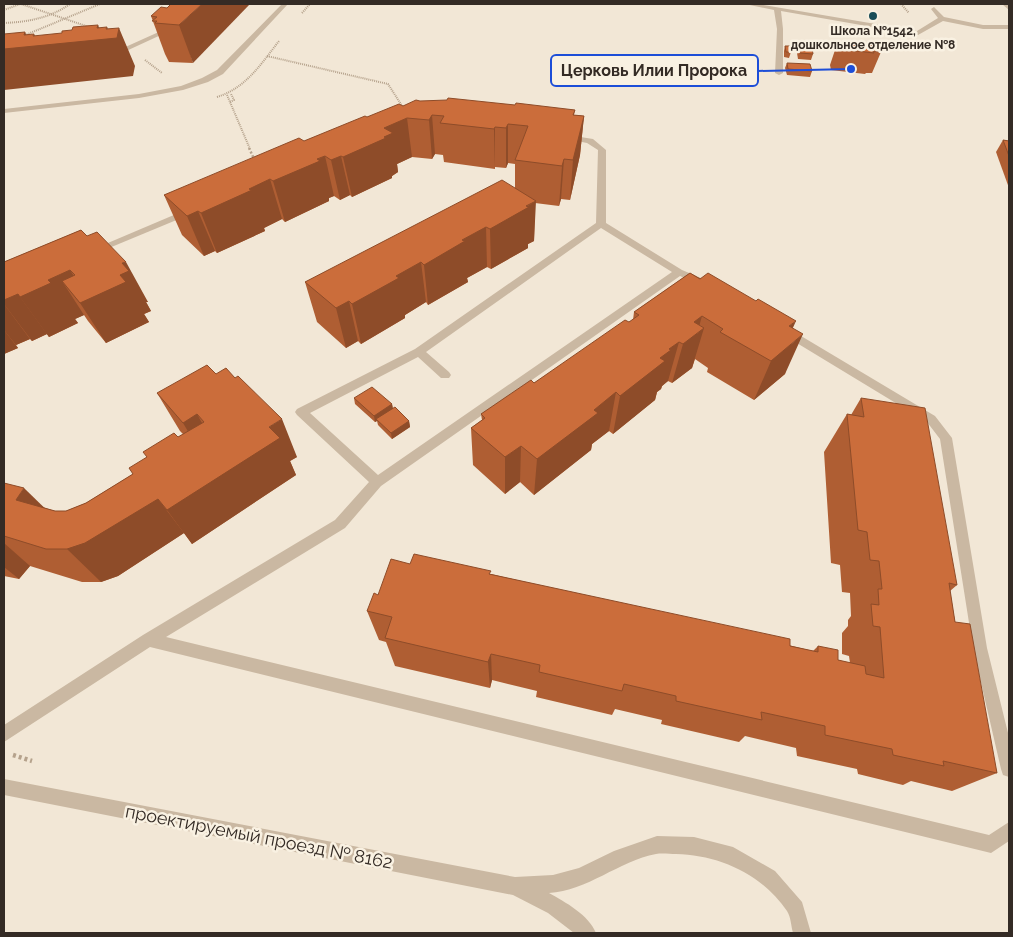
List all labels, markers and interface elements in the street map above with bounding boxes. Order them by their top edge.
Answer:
marker: Школа №1542, дошкольное отделение №8 [867,10,879,22]
place label: Школа №1542, дошкольное отделение №8 [791,24,955,52]
callout: Церковь Илии Пророка [551,55,758,86]
text: Церковь Илии Пророка [561,61,747,80]
street label: проектируемый проезд № 8162 [124,800,394,873]

